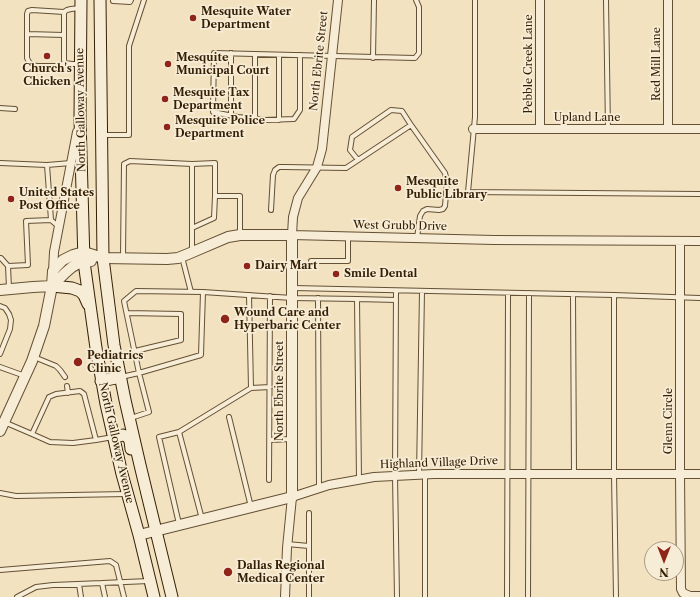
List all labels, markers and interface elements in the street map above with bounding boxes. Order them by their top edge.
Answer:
place label: Mesquite Water Department [201,5,291,31]
street label: North Ebrite Street [307,10,331,112]
marker: Mesquite Water Department [188,13,198,23]
street label: Pebble Creek Lane [522,14,536,114]
street label: Red Mill Lane [650,27,664,101]
street label: North Galloway Avenue [73,48,89,172]
marker: Church's Chicken [42,51,52,61]
place label: Mesquite Municipal Court [176,51,269,77]
marker: Mesquite Municipal Court [163,59,173,69]
place label: Church's Chicken [22,62,72,88]
place label: Mesquite Tax Department [173,86,249,112]
marker: Mesquite Tax Department [160,94,170,104]
street label: Upland Lane [554,111,620,125]
place label: Mesquite Police Department [175,114,265,140]
marker: Mesquite Police Department [162,122,172,132]
place label: Mesquite Public Library [406,175,487,201]
marker: Mesquite Public Library [393,183,403,193]
place label: United States Post Office [19,186,94,212]
marker: United States Post Office [6,194,16,204]
street label: West Grubb Drive [353,219,447,233]
place label: Dairy Mart [255,259,317,273]
marker: Dairy Mart [242,261,252,271]
place label: Smile Dental [344,267,417,281]
marker: Smile Dental [331,269,341,279]
place label: Wound Care and Hyperbaric Center [234,306,341,332]
marker: Wound Care and Hyperbaric Center [219,313,231,325]
street label: North Ebrite Street [273,341,287,441]
place label: Pediatrics Clinic [87,349,143,375]
marker: Pediatrics Clinic [72,356,84,368]
street label: North Galloway Avenue [96,381,136,505]
street label: Glenn Circle [662,388,676,454]
street label: Highland Village Drive [380,454,498,472]
north arrow [644,541,684,581]
place label: Dallas Regional Medical Center [237,559,325,585]
text: N [659,565,669,579]
marker: Dallas Regional Medical Center [222,566,234,578]

